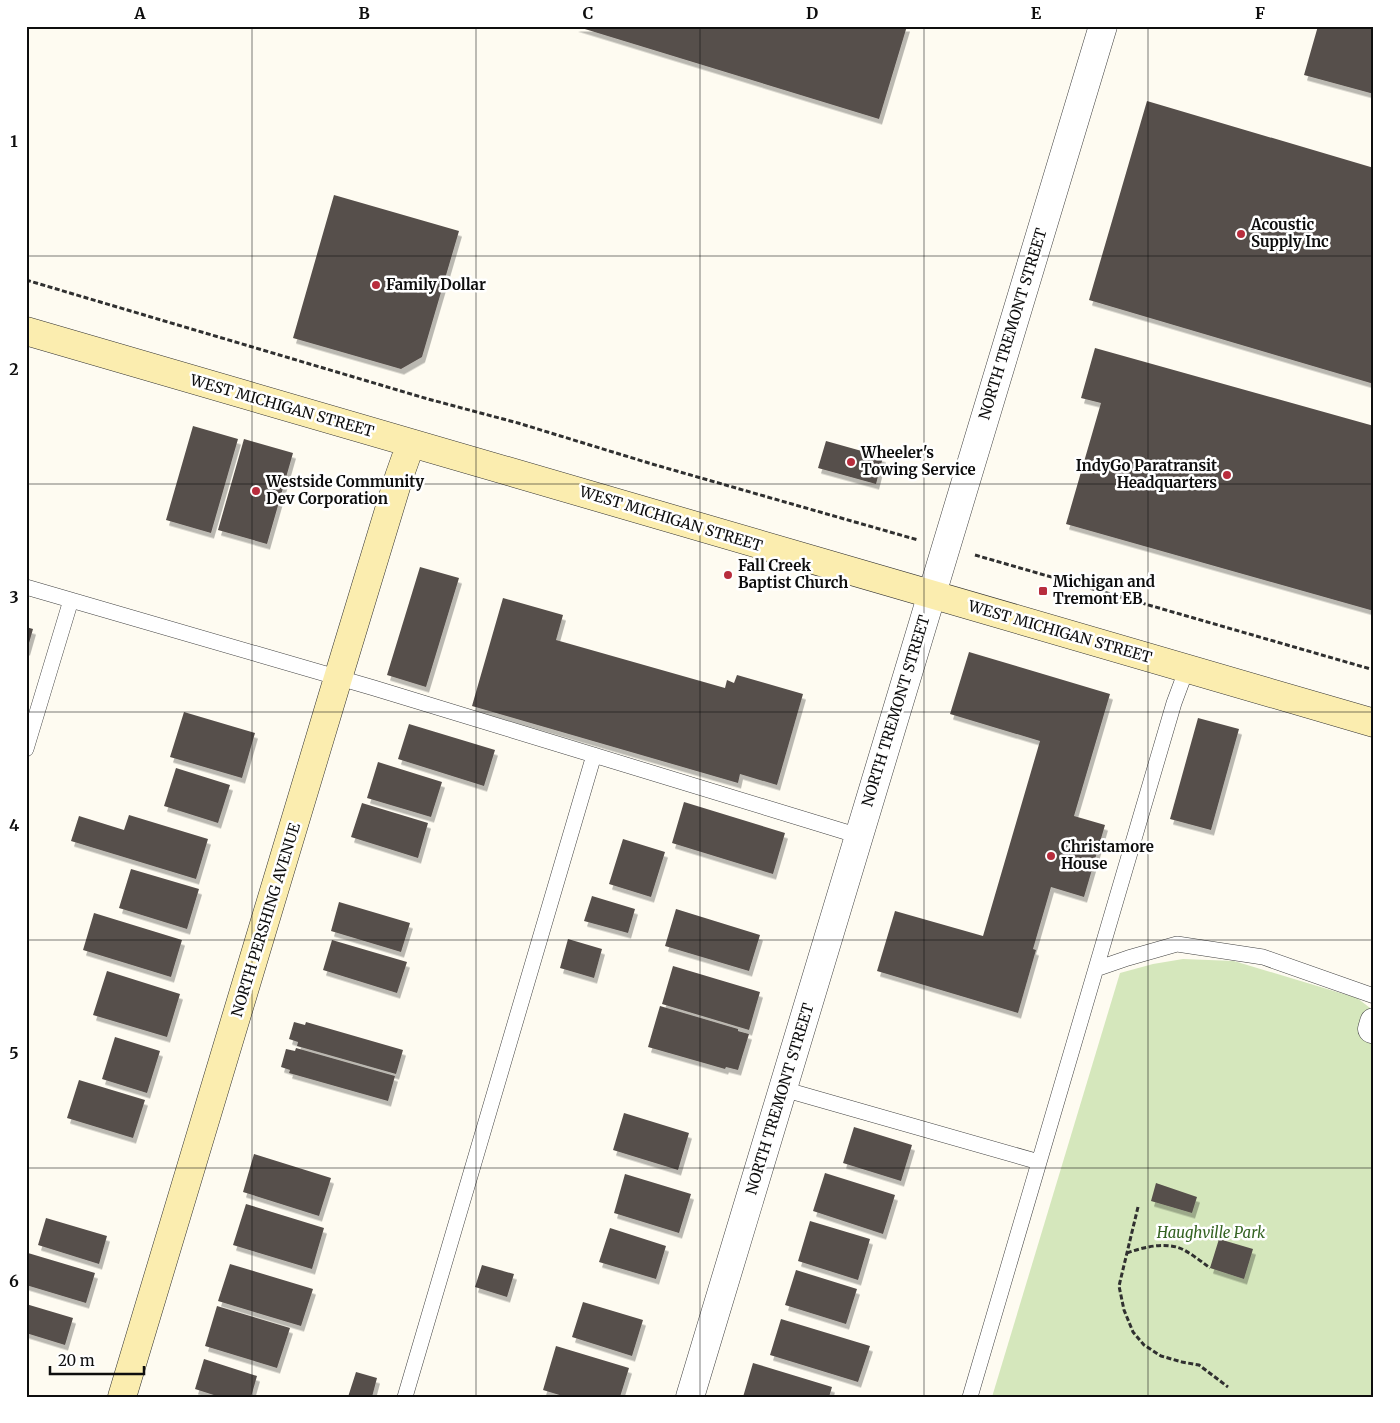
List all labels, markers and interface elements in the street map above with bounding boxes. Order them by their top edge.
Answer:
text: A [133,3,146,23]
text: B [358,3,370,23]
text: C [583,3,593,23]
text: D [806,3,818,23]
text: E [1031,3,1042,23]
text: F [1255,3,1265,23]
text: 1 [10,131,18,151]
place label: Acoustic Supply Inc [1250,215,1329,251]
street label: NORTH TREMONT STREET [974,225,1051,422]
marker: Acoustic Supply Inc [1235,228,1247,240]
place label: Family Dollar [386,275,486,294]
marker: Family Dollar [370,279,382,291]
text: 2 [9,359,19,379]
street label: WEST MICHIGAN STREET [187,370,377,441]
place label: Wheeler's Towing Service [860,443,976,479]
marker: Wheeler's Towing Service [845,456,857,468]
place label: IndyGo Paratransit Headquarters [1076,456,1217,492]
marker: IndyGo Paratransit Headquarters [1221,469,1233,481]
place label: Westside Community Dev Corporation [265,472,424,508]
street label: WEST MICHIGAN STREET [576,481,765,556]
marker: Westside Community Dev Corporation [250,485,262,497]
place label: Fall Creek Baptist Church [738,556,848,592]
marker: Fall Creek Baptist Church [722,569,734,581]
place label: Michigan and Tremont EB [1053,572,1155,608]
marker: Michigan and Tremont EB [1037,585,1049,597]
text: 3 [9,587,19,607]
street label: WEST MICHIGAN STREET [965,596,1155,667]
street label: NORTH TREMONT STREET [857,612,934,809]
text: 4 [9,815,19,835]
street label: NORTH PERSHING AVENUE [227,820,304,1019]
place label: Christamore House [1061,837,1154,873]
marker: Christamore House [1045,850,1057,862]
street label: NORTH TREMONT STREET [741,1000,818,1197]
text: 5 [9,1043,19,1063]
park label: Haughville Park [1156,1223,1266,1242]
text: 6 [9,1271,19,1291]
scale bar [50,1343,144,1375]
text: 20 m [58,1351,95,1370]

